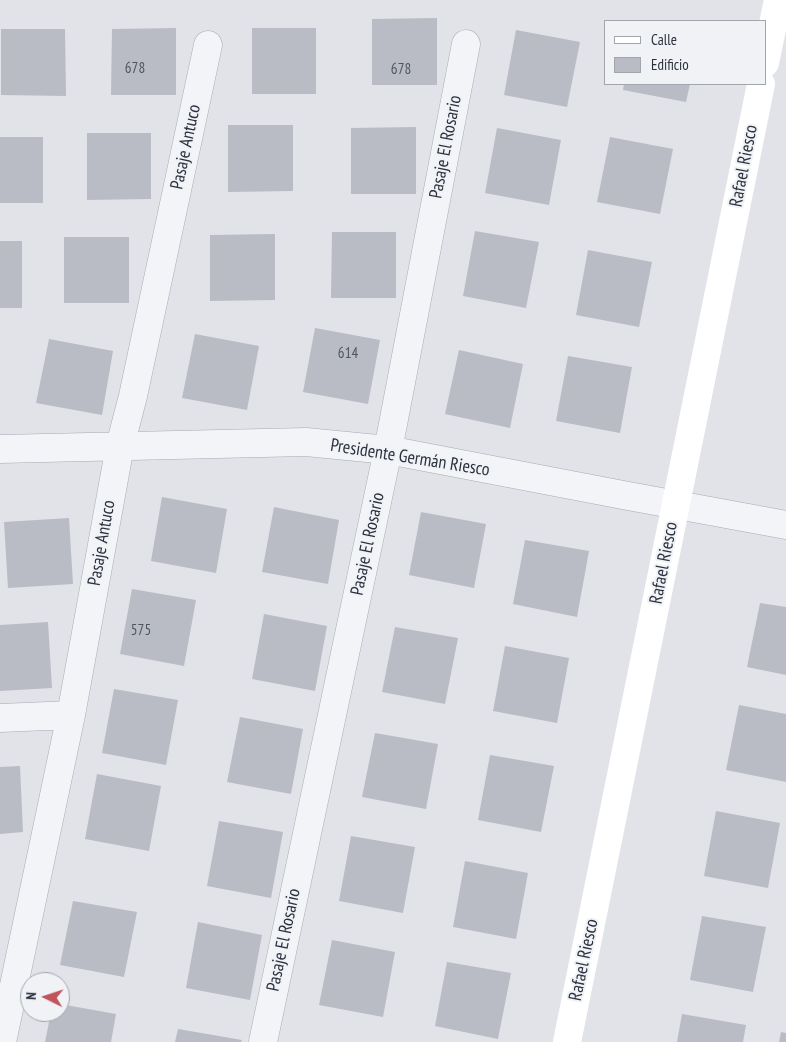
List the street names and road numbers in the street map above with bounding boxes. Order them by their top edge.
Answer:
street label: Pasaje El Rosario [425,94,467,200]
street label: Pasaje Antuco [166,103,206,191]
street label: Rafael Riesco [725,123,763,209]
street label: Presidente Germán Riesco [329,435,491,481]
street label: Pasaje El Rosario [347,491,389,597]
street label: Pasaje Antuco [84,499,120,587]
street label: Rafael Riesco [645,520,683,606]
street label: Pasaje El Rosario [263,887,305,993]
street label: Rafael Riesco [565,917,603,1003]

